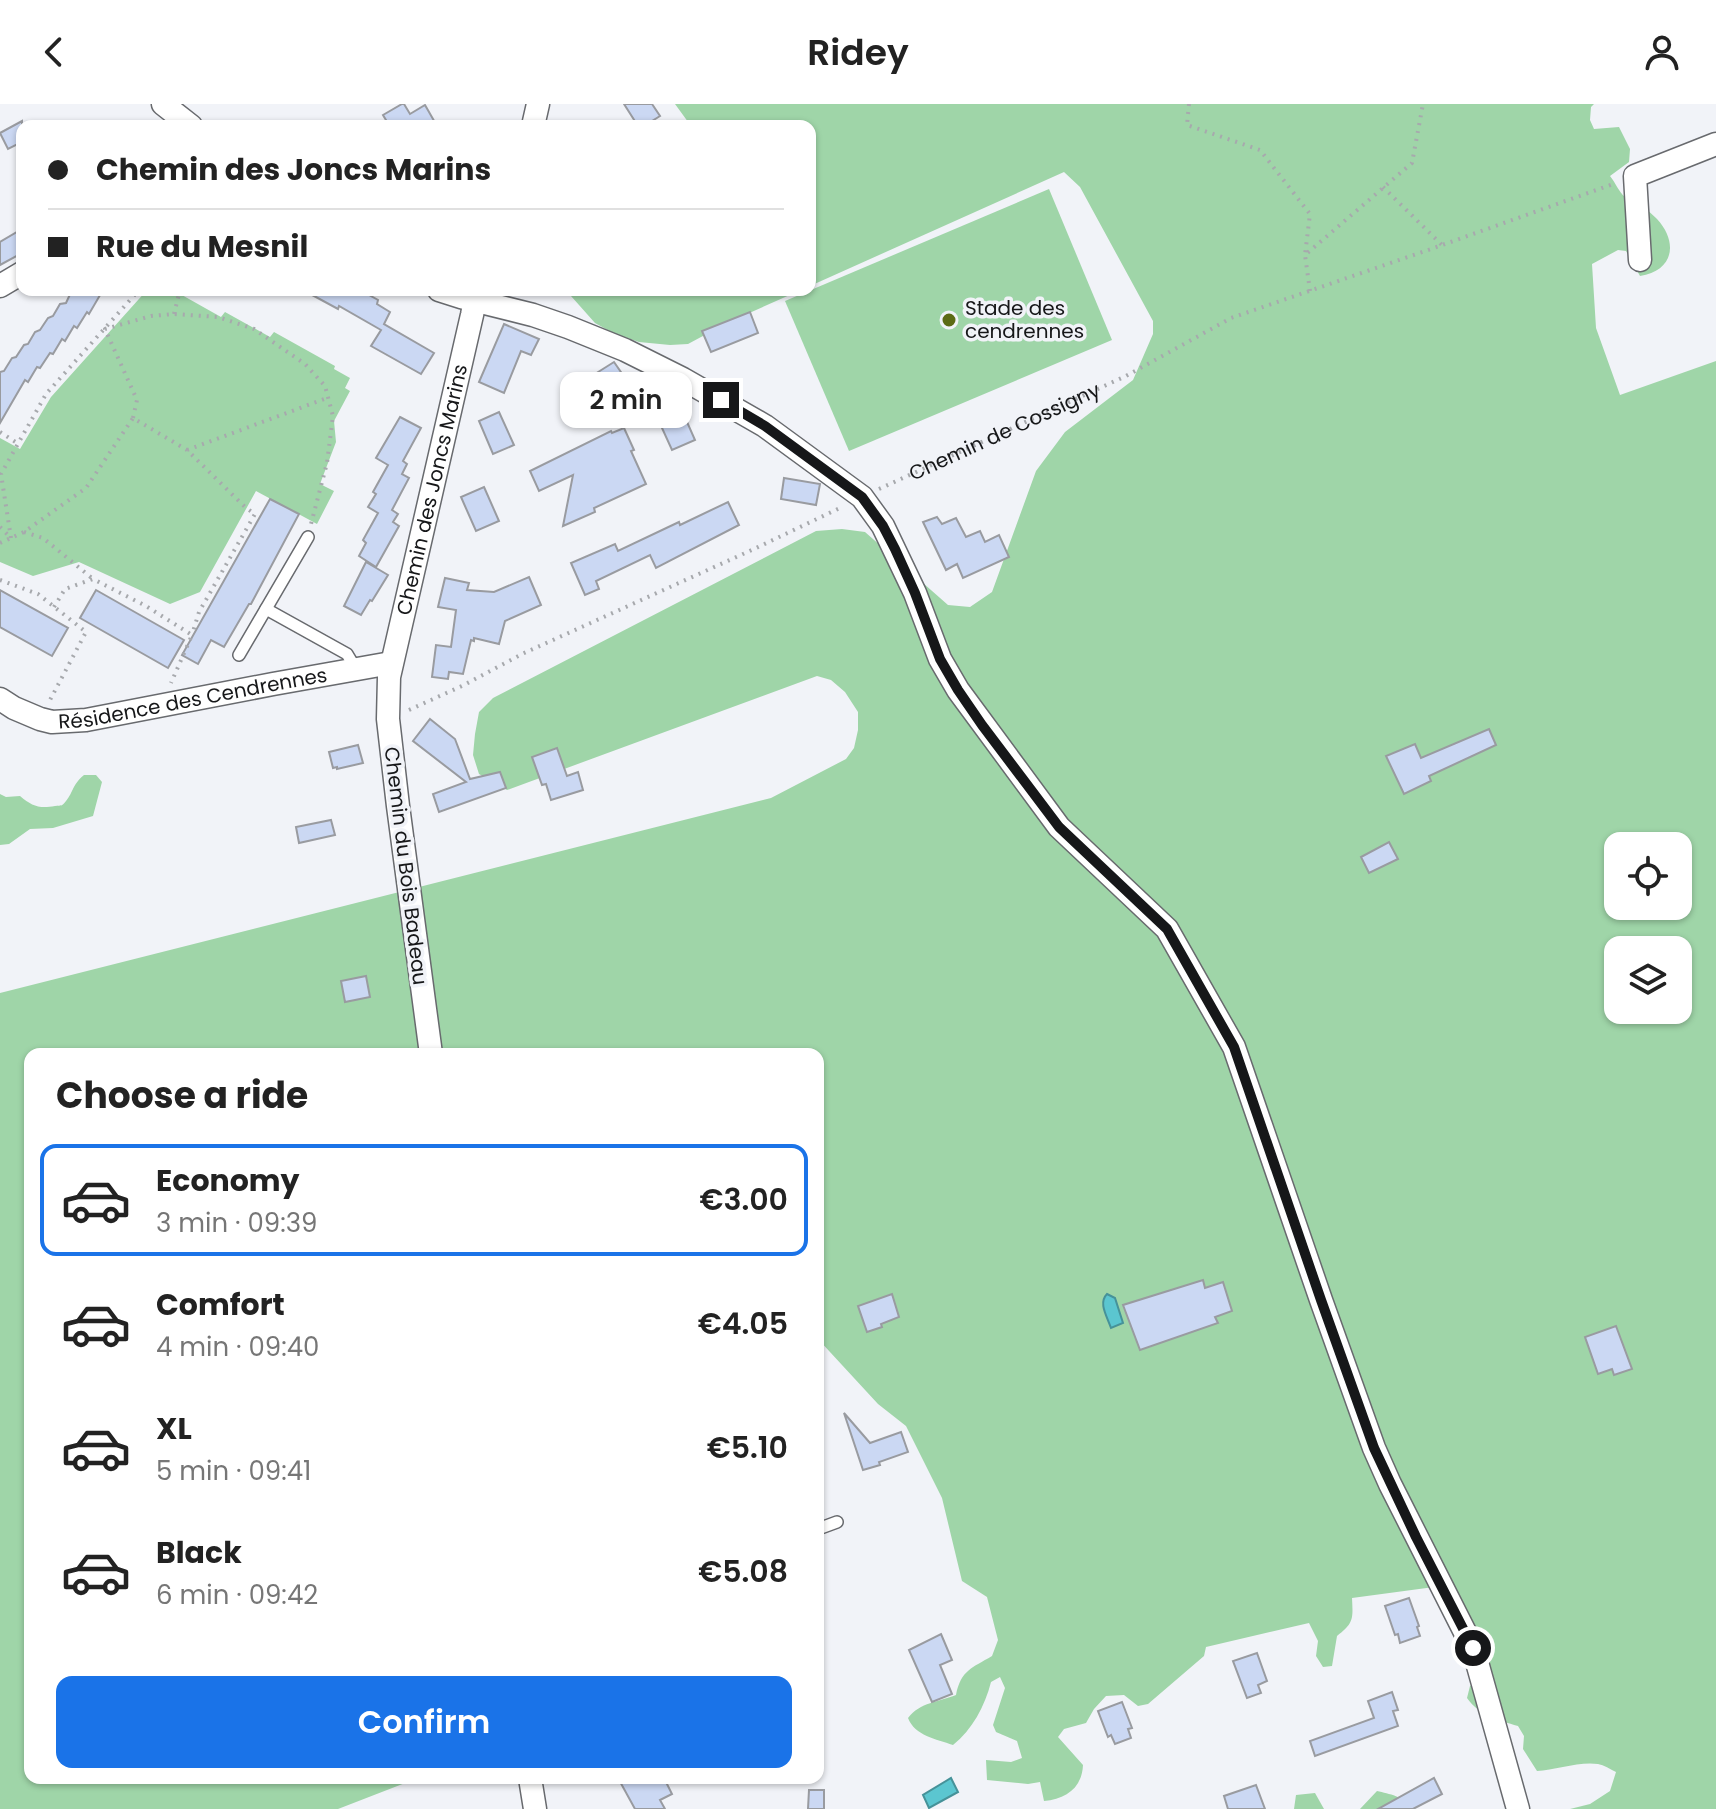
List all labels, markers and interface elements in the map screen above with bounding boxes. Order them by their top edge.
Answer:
text: Ridey [807,27,909,78]
icon: back [32,30,76,74]
icon: person [1640,30,1684,74]
text: Chemin des Joncs Marins [96,148,491,191]
text: Rue du Mesnil [96,225,308,268]
place label: Stade des cendrennes [965,294,1084,345]
marker: Stade des cendrennes [940,311,958,329]
street label: Chemin des Joncs Marins [390,361,474,618]
callout: 2 min [561,372,693,428]
street label: Chemin de Cossigny [904,376,1105,487]
text: 2 min [590,382,662,418]
route end [703,382,739,418]
street label: Résidence des Cendrennes [57,661,329,736]
street label: Chemin du Bois Badeau [377,745,435,987]
map controls [1604,832,1692,1024]
button: locate [1604,832,1692,920]
button: layers [1604,936,1692,1024]
text: Choose a ride [56,1070,308,1121]
text: Economy [156,1159,300,1202]
icon: car [60,1164,132,1236]
text: €3.00 [700,1178,788,1221]
text: 3 min · 09:39 [156,1205,317,1241]
text: Comfort [156,1283,285,1326]
icon: car [60,1288,132,1360]
text: €4.05 [698,1302,788,1345]
text: 4 min · 09:40 [156,1329,319,1365]
text: XL [156,1407,192,1450]
icon: car [60,1412,132,1484]
text: €5.10 [707,1426,788,1469]
text: 5 min · 09:41 [156,1453,311,1489]
text: Black [156,1531,242,1574]
icon: car [60,1536,132,1608]
text: €5.08 [698,1550,788,1593]
text: 6 min · 09:42 [156,1577,318,1613]
route start [1455,1630,1491,1666]
button: Confirm [56,1676,792,1768]

